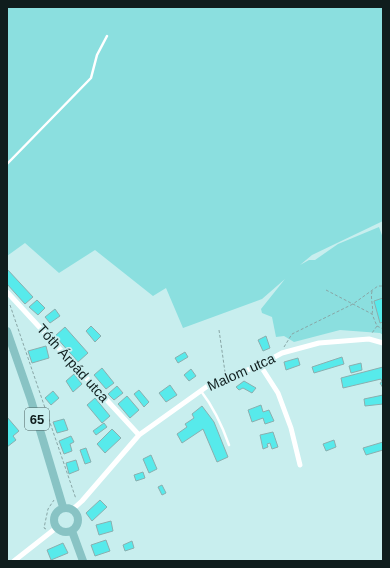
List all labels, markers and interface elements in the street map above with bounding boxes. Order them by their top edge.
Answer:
street label: Tóth Árpád utca [34,321,112,406]
street label: Malom utca [205,350,278,394]
road number: 65 [25,408,49,430]

